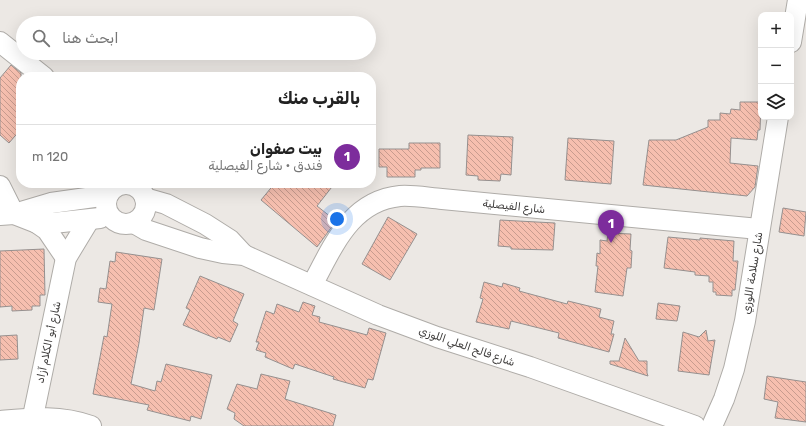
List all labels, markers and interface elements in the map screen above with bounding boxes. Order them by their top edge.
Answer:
map controls [758,12,794,120]
button: + [758,12,794,48]
search box [16,16,376,60]
icon: search [30,27,52,49]
text: ابحث هنا [62,29,119,47]
button: − [758,48,794,84]
button: layers [758,84,794,120]
text: بالقرب منك [278,88,360,108]
text: بيت صفوان [250,140,322,158]
text: 120 m [32,149,68,164]
text: 1 [344,149,350,164]
text: فندق · شارع الفيصلية [208,158,322,173]
street label: شارع الفيصلية [482,197,546,218]
your location [327,209,347,229]
pin: 1 [598,210,624,243]
street label: شارع سلامة اللوزي [740,231,767,316]
street label: شارع أبو الكلام آزاد [33,300,65,385]
street label: شارع فالح العلي اللوزي [416,324,517,371]

